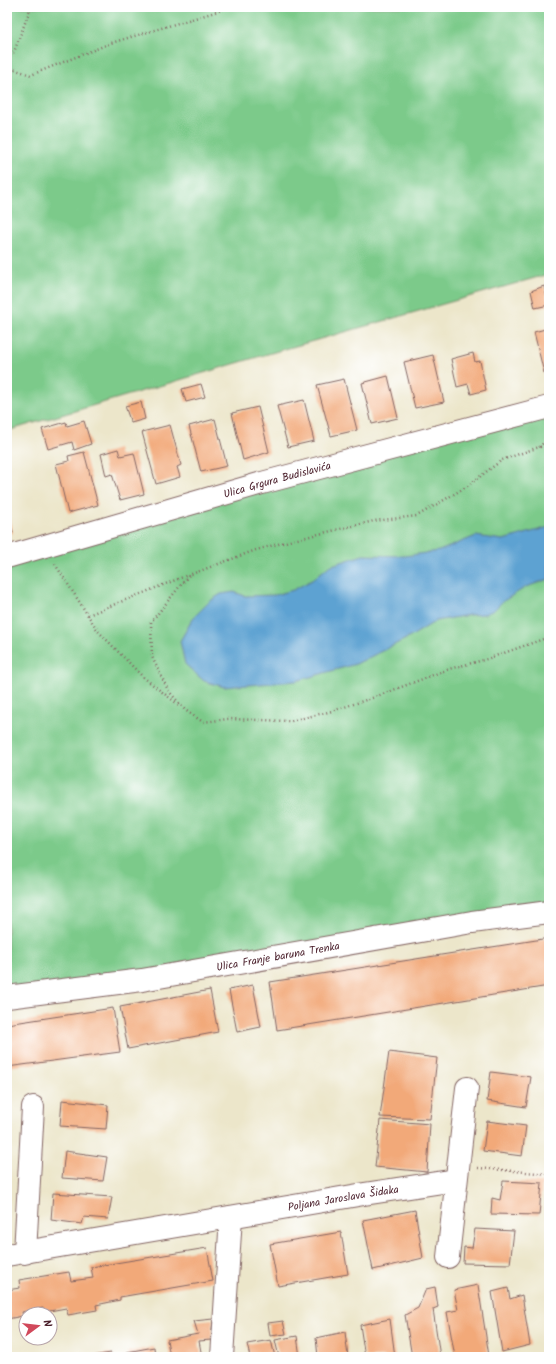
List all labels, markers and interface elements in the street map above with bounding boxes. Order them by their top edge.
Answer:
street label: Ulica Grgura Budislavića [221,457,333,504]
street label: Ulica Franje baruna Trenka [215,937,341,977]
street label: Poljana Jaroslava Šidaka [286,1181,400,1217]
north arrow [18,1306,58,1346]
text: N [37,1318,56,1329]

